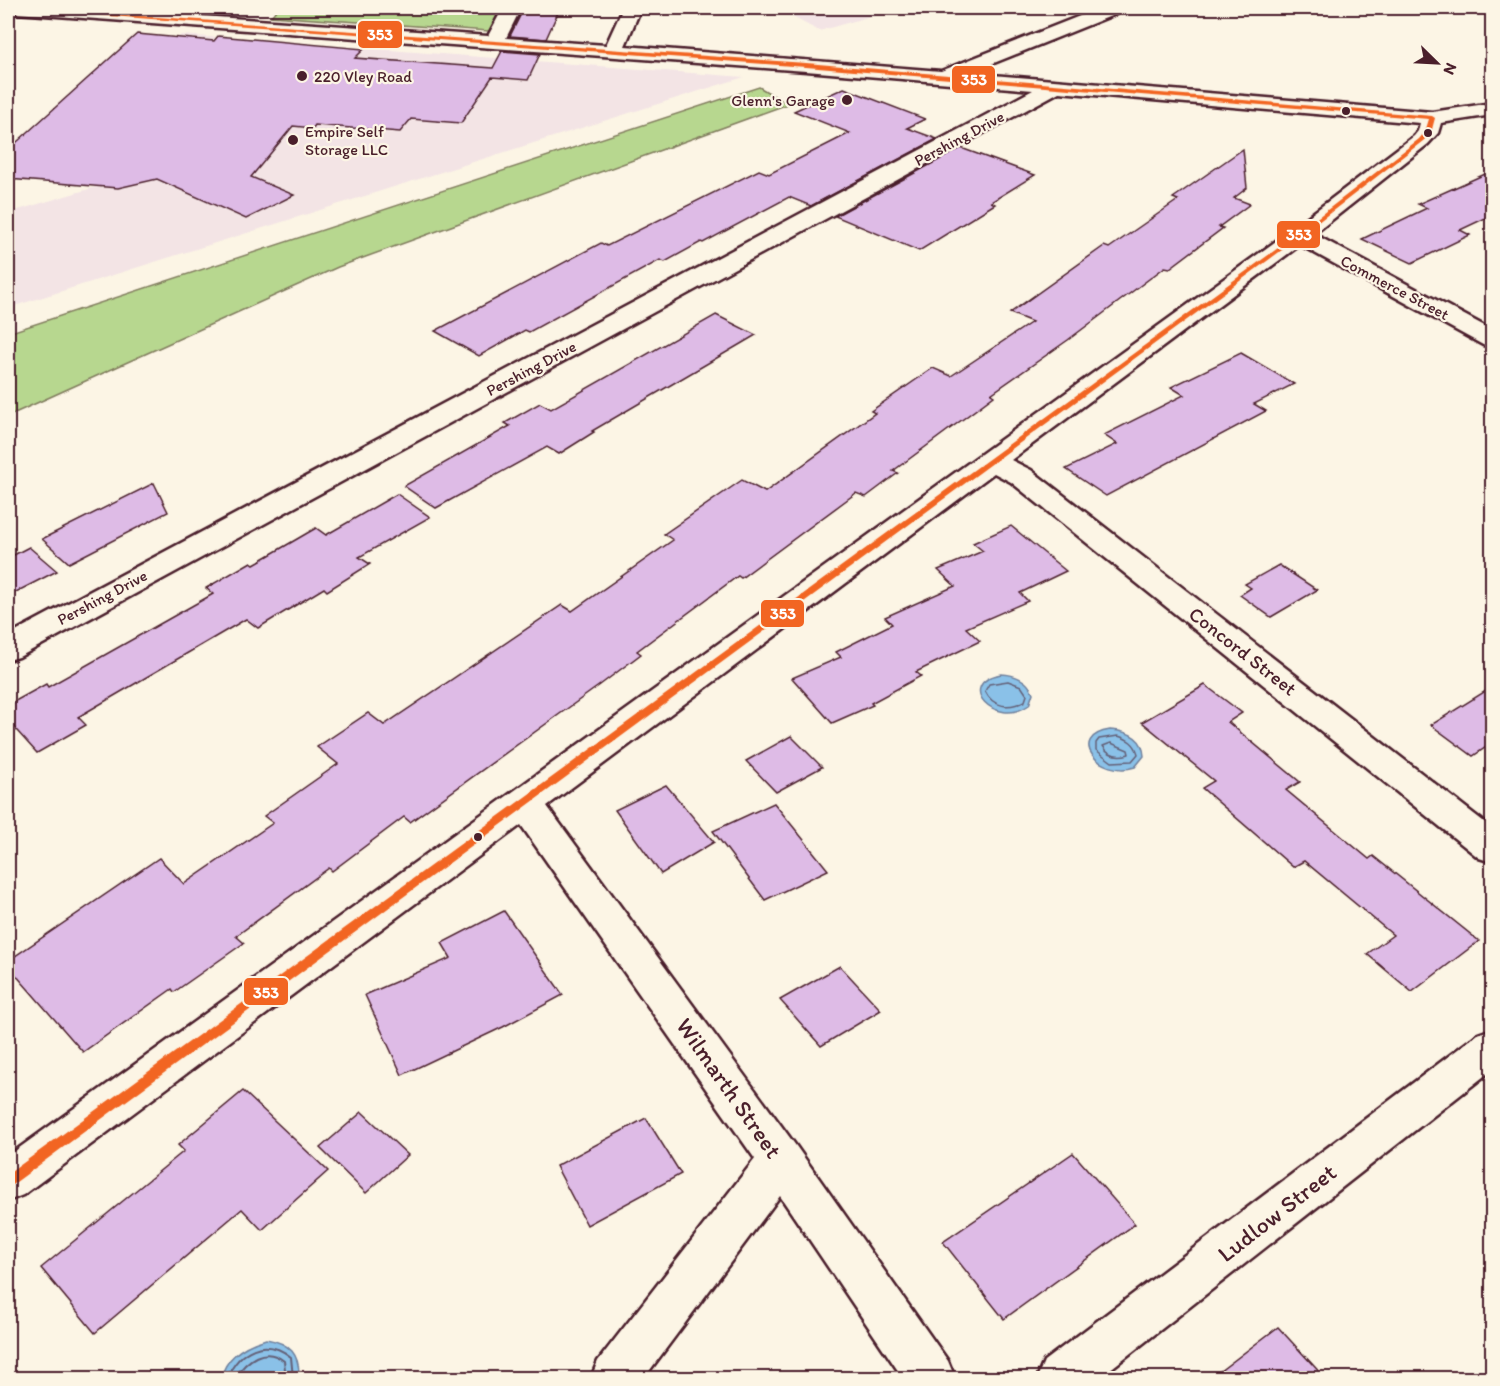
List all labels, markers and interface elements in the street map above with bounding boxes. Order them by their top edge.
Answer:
line badge: 353 [357,20,403,49]
text: 353 [367,25,393,44]
north arrow [1407,33,1467,93]
text: N [1439,60,1461,78]
line badge: 353 [951,65,996,94]
place label: 220 Vley Road [314,67,412,86]
marker: 220 Vley Road [295,69,309,83]
text: 353 [961,70,987,89]
place label: Glenn's Garage [731,91,835,110]
marker: Glenn's Garage [840,93,854,107]
unlabelled marker [1340,105,1352,117]
street label: Pershing Drive [911,107,1007,170]
place label: Empire Self Storage LLC [305,122,388,159]
unlabelled marker [1422,127,1434,139]
marker: Empire Self Storage LLC [286,133,300,147]
line badge: 353 [1276,220,1321,249]
text: 353 [1286,225,1312,244]
street label: Commerce Street [1337,251,1452,324]
street label: Pershing Drive [483,337,579,400]
street label: Pershing Drive [54,566,150,629]
line badge: 353 [760,599,805,628]
street label: Concord Street [1184,601,1302,701]
text: 353 [770,604,796,623]
unlabelled marker [472,831,484,843]
line badge: 353 [243,977,289,1006]
text: 353 [253,983,279,1002]
street label: Wilmarth Street [670,1012,789,1163]
street label: Ludlow Street [1212,1157,1342,1268]

